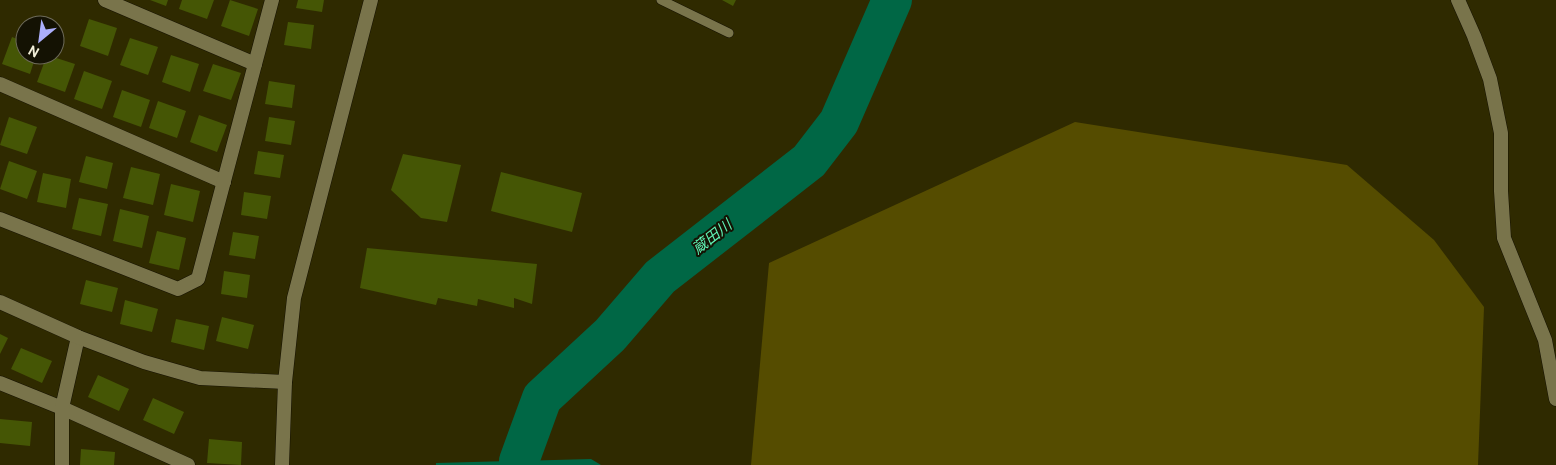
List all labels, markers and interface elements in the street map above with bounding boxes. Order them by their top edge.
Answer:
north arrow [15,15,65,65]
text: N [26,40,43,60]
water label: 蔵田川 [689,216,738,260]

